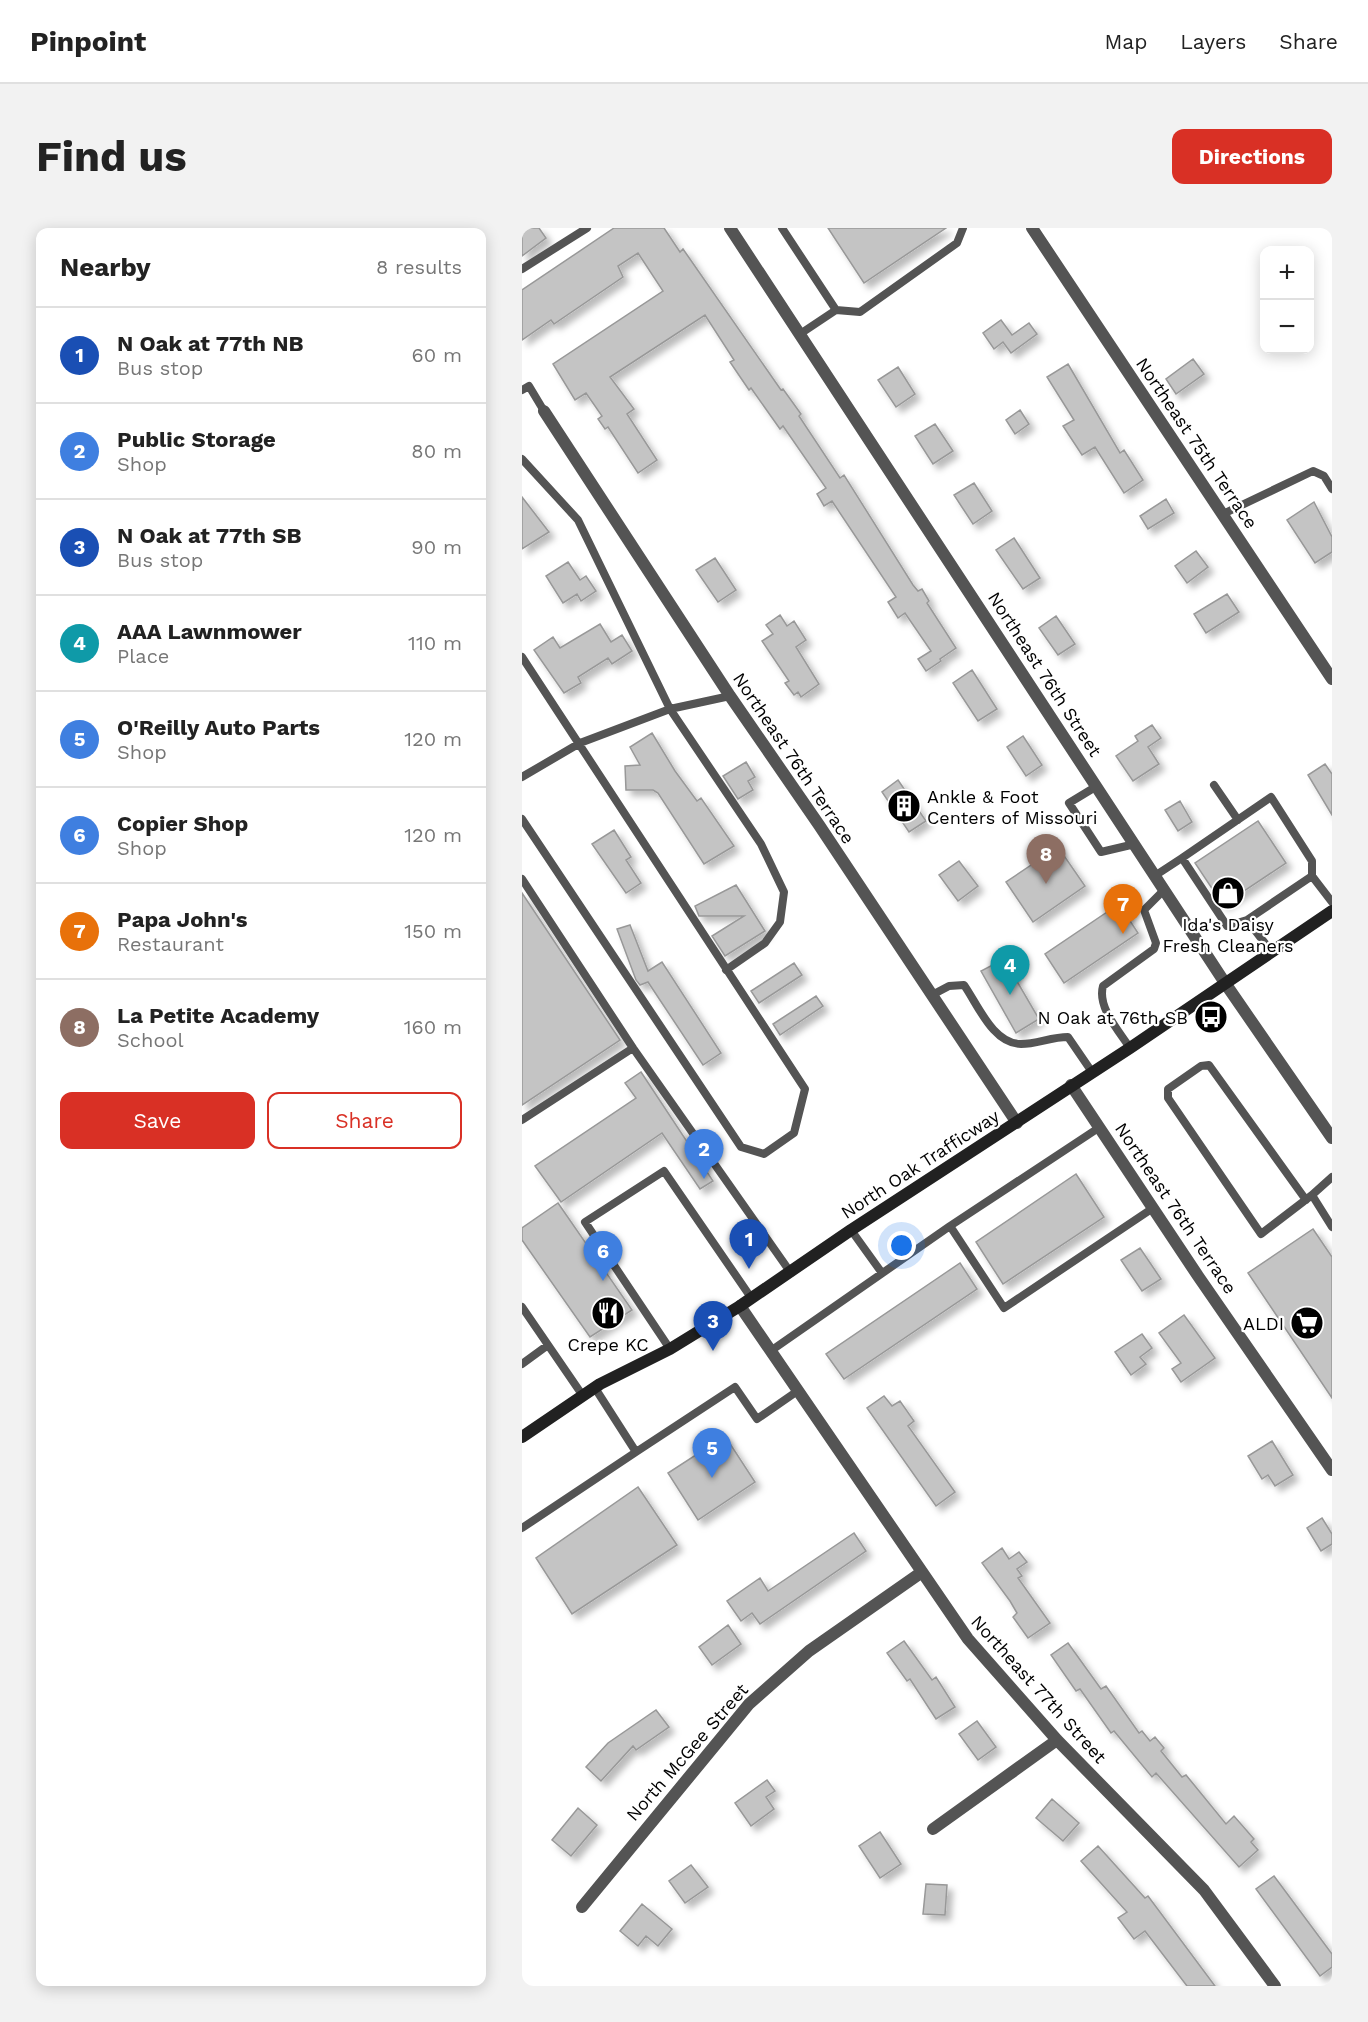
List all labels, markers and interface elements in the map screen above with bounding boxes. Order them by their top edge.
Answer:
text: Pinpoint [30,25,146,58]
text: Map [1104,29,1147,54]
text: Layers [1180,29,1246,54]
text: Share [1279,29,1338,54]
button: Directions [1172,129,1332,184]
text: Find us [36,132,187,181]
map controls [1260,246,1314,354]
button: + [1260,246,1314,300]
text: Nearby [60,252,151,282]
text: 8 results [376,255,462,279]
button: − [1260,300,1314,354]
text: N Oak at 77th NB [117,331,304,356]
text: 1 [75,343,84,367]
text: 60 m [412,343,462,367]
street label: Northeast 75th Terrace [1132,354,1262,532]
text: Bus stop [117,356,203,380]
text: Public Storage [117,427,276,452]
text: 2 [74,439,85,463]
text: 80 m [411,439,462,463]
text: Shop [117,452,167,476]
text: N Oak at 77th SB [117,523,301,548]
text: 3 [74,535,85,559]
text: 90 m [411,535,462,559]
text: Bus stop [117,548,203,572]
street label: Northeast 76th Street [984,588,1106,761]
text: AAA Lawnmower [117,619,302,644]
text: 4 [73,631,86,655]
text: 110 m [408,631,462,655]
text: Place [117,644,169,668]
street label: Northeast 76th Terrace [729,668,859,848]
text: O'Reilly Auto Parts [117,715,320,740]
text: 5 [74,727,85,751]
text: 120 m [404,727,462,751]
text: Shop [117,740,167,764]
place label: Ankle & Foot Centers of Missouri [927,786,1098,828]
building icon: Ankle & Foot Centers of Missouri [886,788,922,824]
text: Copier Shop [117,811,248,836]
text: 6 [73,823,86,847]
text: 120 m [404,823,462,847]
pin: 8 [1026,834,1066,884]
text: Shop [117,836,167,860]
shop icon: Ida's Daisy Fresh Cleaners [1210,875,1246,911]
pin: 7 [1104,884,1142,934]
text: Papa John's [117,907,248,932]
place label: Ida's Daisy Fresh Cleaners [1163,914,1293,956]
text: 7 [73,919,86,943]
text: 150 m [404,919,462,943]
text: Restaurant [117,932,224,956]
pin: 4 [990,946,1030,995]
bus stop icon: N Oak at 76th SB [1193,999,1229,1035]
text: La Petite Academy [117,1003,319,1028]
place label: N Oak at 76th SB [1037,1007,1188,1028]
text: 8 [73,1015,86,1039]
text: 160 m [404,1015,462,1039]
text: School [117,1028,184,1052]
button: Save [60,1092,255,1149]
button: Share [267,1092,462,1149]
street label: North Oak Trafficway [837,1105,1004,1223]
street label: Northeast 76th Terrace [1111,1118,1241,1298]
pin: 2 [684,1130,723,1179]
pin: 1 [730,1220,768,1269]
your location [887,1231,916,1260]
pin: 6 [584,1232,622,1281]
restaurant icon: Crepe KC [590,1295,626,1331]
pin: 3 [694,1302,732,1351]
supermarket icon: ALDI [1289,1305,1325,1341]
place label: ALDI [1243,1313,1284,1334]
place label: Crepe KC [567,1334,649,1355]
pin: 5 [692,1428,732,1478]
street label: Northeast 77th Street [967,1611,1111,1768]
street label: North McGee Street [622,1679,753,1825]

